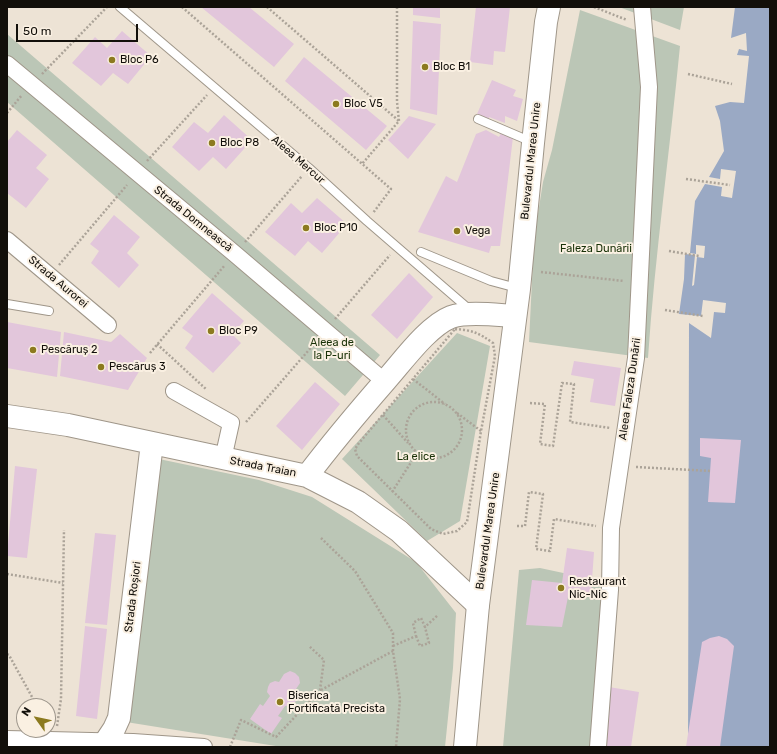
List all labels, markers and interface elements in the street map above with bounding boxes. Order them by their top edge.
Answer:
scale bar [18,16,140,42]
text: 50 m [23,24,51,38]
place label: Bloc P6 [120,53,159,67]
marker: Bloc P6 [107,55,117,65]
place label: Bloc B1 [433,60,470,74]
marker: Bloc B1 [420,62,430,72]
place label: Bloc V5 [344,97,383,111]
marker: Bloc V5 [331,99,341,109]
street label: Bulevardul Marea Unire [518,102,544,220]
street label: Aleea Mercur [268,133,328,187]
place label: Bloc P8 [220,136,259,150]
marker: Bloc P8 [207,138,217,148]
street label: Strada Domnească [151,183,235,255]
place label: Bloc P10 [314,221,358,235]
marker: Bloc P10 [301,223,311,233]
place label: Vega [465,224,490,238]
marker: Vega [452,226,462,236]
park label: Faleza Dunării [560,242,632,256]
street label: Strada Aurorei [25,253,91,311]
place label: Bloc P9 [219,324,258,338]
marker: Bloc P9 [206,326,216,336]
park label: Aleea de la P-uri [310,336,354,362]
street label: Aleea Faleza Dunării [616,337,644,441]
place label: Pescăruș 2 [41,343,97,357]
marker: Pescăruș 2 [28,345,38,355]
place label: Pescăruș 3 [109,360,166,374]
marker: Pescăruș 3 [96,362,106,372]
park label: La elice [397,450,435,464]
street label: Strada Traian [229,454,297,480]
street label: Bulevardul Marea Unire [473,472,503,590]
street label: Strada Roșiori [122,561,144,633]
place label: Restaurant Nic-Nic [569,575,626,601]
marker: Restaurant Nic-Nic [556,583,566,593]
place label: Biserica Fortificată Precista [288,689,385,715]
marker: Biserica Fortificată Precista [275,697,285,707]
north arrow [16,698,56,738]
text: N [19,705,34,719]

